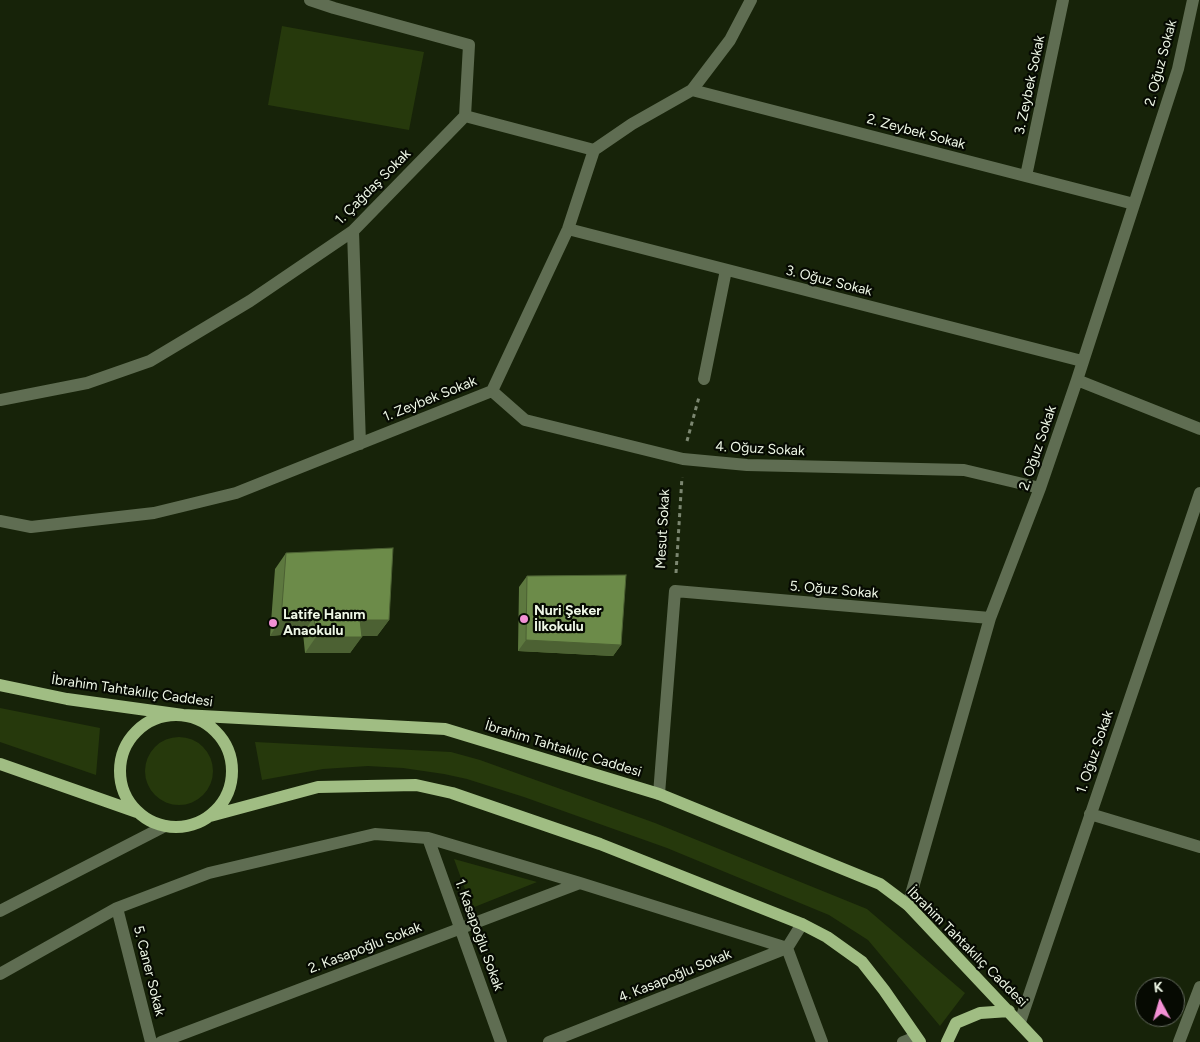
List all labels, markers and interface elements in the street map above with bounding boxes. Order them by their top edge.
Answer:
street label: 2. Oğuz Sokak [1141,18,1181,108]
street label: 3. Zeybek Sokak [1011,34,1049,136]
street label: 2. Zeybek Sokak [865,111,967,153]
street label: 1. Çağdaş Sokak [332,146,414,228]
street label: 3. Oğuz Sokak [784,262,874,300]
street label: 1. Zeybek Sokak [381,373,479,425]
street label: 2. Oğuz Sokak [1016,403,1060,493]
street label: 4. Oğuz Sokak [715,438,805,460]
street label: Mesut Sokak [653,489,673,569]
street label: 5. Oğuz Sokak [789,578,879,602]
place label: Nuri Şeker İlkokulu [534,603,602,636]
place label: Latife Hanım Anaokulu [283,607,365,640]
marker: Nuri Şeker İlkokulu [518,613,530,625]
marker: Latife Hanım Anaokulu [267,617,279,629]
street label: İbrahim Tahtakılıç Caddesi [50,671,214,711]
street label: 1. Oğuz Sokak [1073,708,1117,796]
street label: İbrahim Tahtakılıç Caddesi [483,717,643,781]
street label: 1. Kasapoğlu Sokak [451,877,507,993]
street label: İbrahim Tahtakılıç Caddesi [903,883,1031,1011]
street label: 2. Kasapoğlu Sokak [306,919,424,977]
street label: 5. Caner Sokak [130,924,168,1018]
street label: 4. Kasapoğlu Sokak [616,946,734,1006]
north arrow [1135,977,1185,1027]
text: K [1153,979,1164,997]

